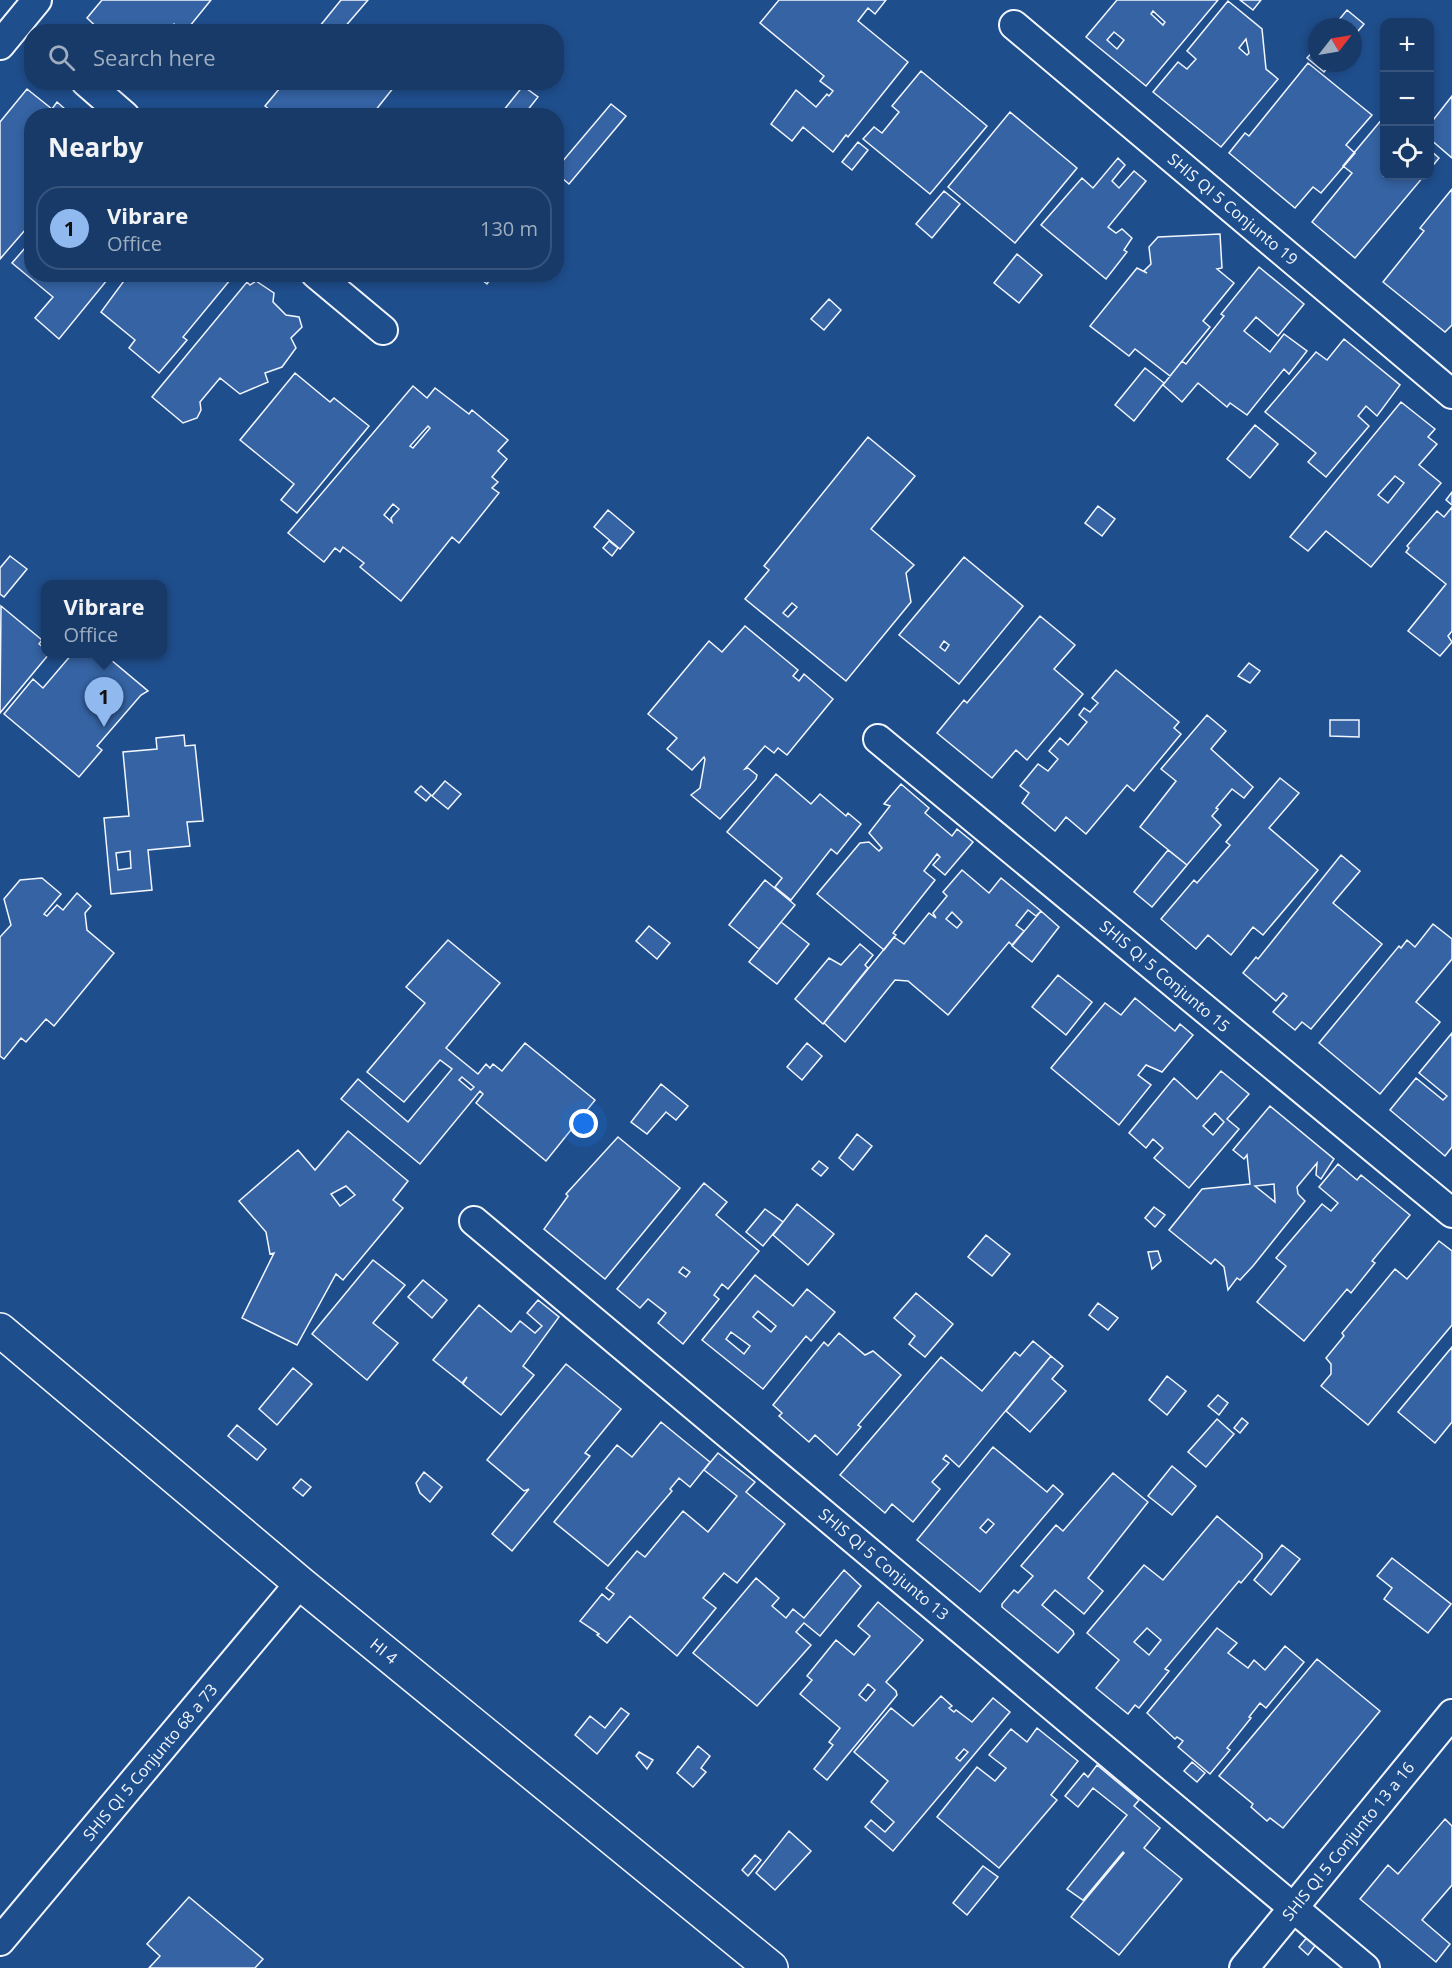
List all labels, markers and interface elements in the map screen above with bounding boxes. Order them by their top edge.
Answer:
north arrow [1308,18,1362,72]
map controls [1380,18,1434,180]
button: + [1380,18,1434,72]
search box [24,24,564,90]
icon: search [45,41,78,74]
text: Search here [93,42,216,72]
button: − [1380,72,1434,126]
button: locate [1380,126,1434,180]
text: Nearby [48,129,143,165]
street label: SHIS QI 5 Conjunto 19 [1163,148,1303,270]
text: Vibrare [107,200,188,230]
text: 1 [64,215,75,242]
text: 130 m [480,215,538,242]
text: Office [107,230,162,257]
popup [41,580,167,658]
text: Vibrare [63,591,145,621]
text: Office [63,621,118,648]
pin: 1 [84,678,124,727]
street label: SHIS QI 5 Conjunto 15 [1095,915,1235,1037]
your location [569,1109,598,1138]
street label: SHIS QI 5 Conjunto 13 [814,1503,954,1625]
street label: HI 4 [366,1633,402,1669]
street label: SHIS QI 5 Conjunto 68 a 73 [78,1679,222,1845]
street label: SHIS QI 5 Conjunto 13 a 16 [1277,1757,1419,1925]

